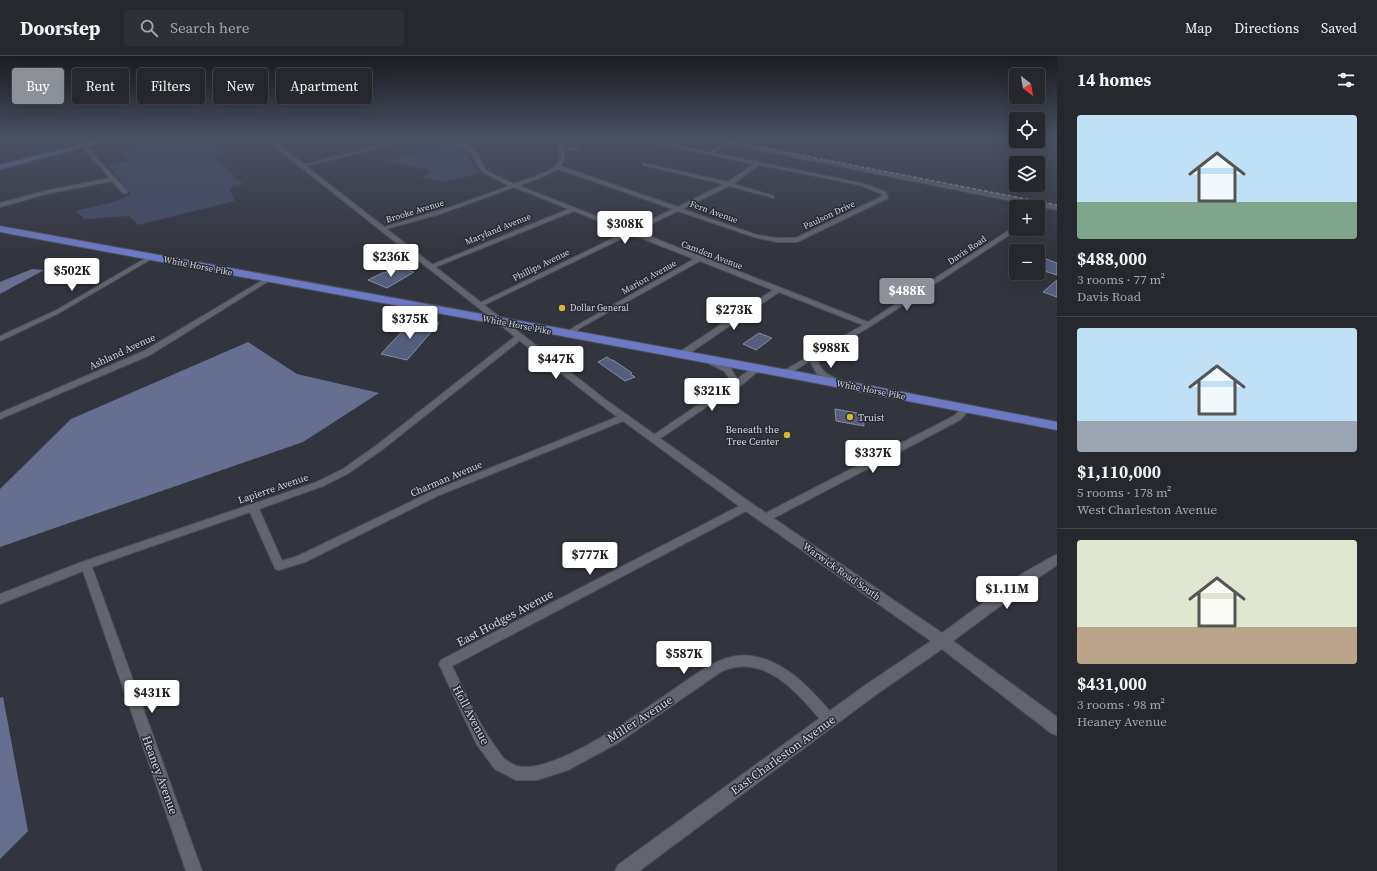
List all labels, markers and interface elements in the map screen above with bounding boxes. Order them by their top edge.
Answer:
search box [124,10,404,46]
text: Doorstep [20,15,100,41]
icon: search [138,17,160,39]
text: Search here [170,17,249,38]
text: Map [1185,18,1212,38]
text: Directions [1234,18,1299,38]
text: Saved [1321,18,1357,38]
chip: Buy [12,68,64,104]
chip: Rent [72,68,129,104]
chip: Filters [137,68,205,104]
chip: New [213,68,268,104]
chip: Apartment [276,68,372,104]
north arrow [1009,68,1045,104]
map controls [1009,68,1045,280]
text: 14 homes [1077,68,1151,92]
icon: filters [1335,69,1357,91]
button: locate [1009,112,1045,148]
icon: home [1181,141,1253,213]
button: layers [1009,156,1045,192]
street label: Brooke Avenue [384,196,446,226]
street label: Fern Avenue [688,198,740,226]
street label: Paulson Drive [801,198,857,232]
button: + [1009,200,1045,236]
street label: Maryland Avenue [463,210,533,248]
pin: $308K [597,211,653,245]
text: $308K [606,215,644,232]
street label: Davis Road [945,233,989,267]
street label: Camden Avenue [679,238,745,272]
pin: $236K [363,244,419,278]
button: − [1009,244,1045,280]
street label: Phillips Avenue [510,246,572,284]
text: $488,000 [1077,247,1147,271]
text: $236K [372,248,410,265]
street label: White Horse Pike [163,253,234,279]
street label: Marion Avenue [619,257,679,297]
pin: $502K [44,258,100,292]
text: $502K [53,262,91,279]
text: 3 rooms · 77 m² [1077,271,1165,288]
pin: $488K [879,278,935,312]
text: $488K [888,282,926,299]
text: Davis Road [1077,288,1141,305]
pin: $273K [706,297,762,331]
text: $273K [715,301,753,318]
place label: Dollar General [570,302,629,314]
marker: Dollar General [557,303,567,313]
pin: $375K [382,306,438,340]
text: $375K [391,310,429,327]
street label: White Horse Pike [482,312,553,338]
street label: Ashland Avenue [87,330,157,372]
pin: $988K [803,335,859,369]
text: $988K [812,339,850,356]
pin: $447K [528,346,584,380]
text: $447K [537,350,575,367]
icon: home [1181,354,1253,426]
street label: White Horse Pike [836,377,907,403]
pin: $321K [684,378,740,412]
text: $321K [693,382,731,399]
place label: Truist [858,411,885,424]
marker: Truist [845,412,855,422]
place label: Beneath the Tree Center [726,423,780,448]
marker: Beneath the Tree Center [782,430,792,440]
pin: $337K [845,440,901,474]
text: $337K [854,444,892,461]
street label: Charman Avenue [408,457,484,499]
text: $1,110,000 [1077,460,1161,484]
street label: Lapierre Avenue [236,470,310,507]
text: 5 rooms · 178 m² [1077,484,1172,501]
text: West Charleston Avenue [1077,501,1217,518]
street label: Warwick Road South [800,540,883,603]
pin: $777K [562,542,618,576]
text: $777K [571,546,609,563]
icon: home [1181,566,1253,638]
pin: $1.11M [974,576,1040,610]
text: $1.11M [985,580,1029,597]
street label: East Hodges Avenue [454,586,556,650]
pin: $587K [656,641,712,675]
text: $587K [665,645,703,662]
text: $431,000 [1077,672,1147,696]
pin: $431K [124,680,180,714]
street label: Holl Avenue [449,683,493,747]
text: $431K [133,684,171,701]
street label: Miller Avenue [604,692,676,746]
text: 3 rooms · 98 m² [1077,696,1165,713]
street label: East Charleston Avenue [727,712,839,798]
text: Heaney Avenue [1077,713,1167,730]
street label: Heaney Avenue [138,733,182,817]

